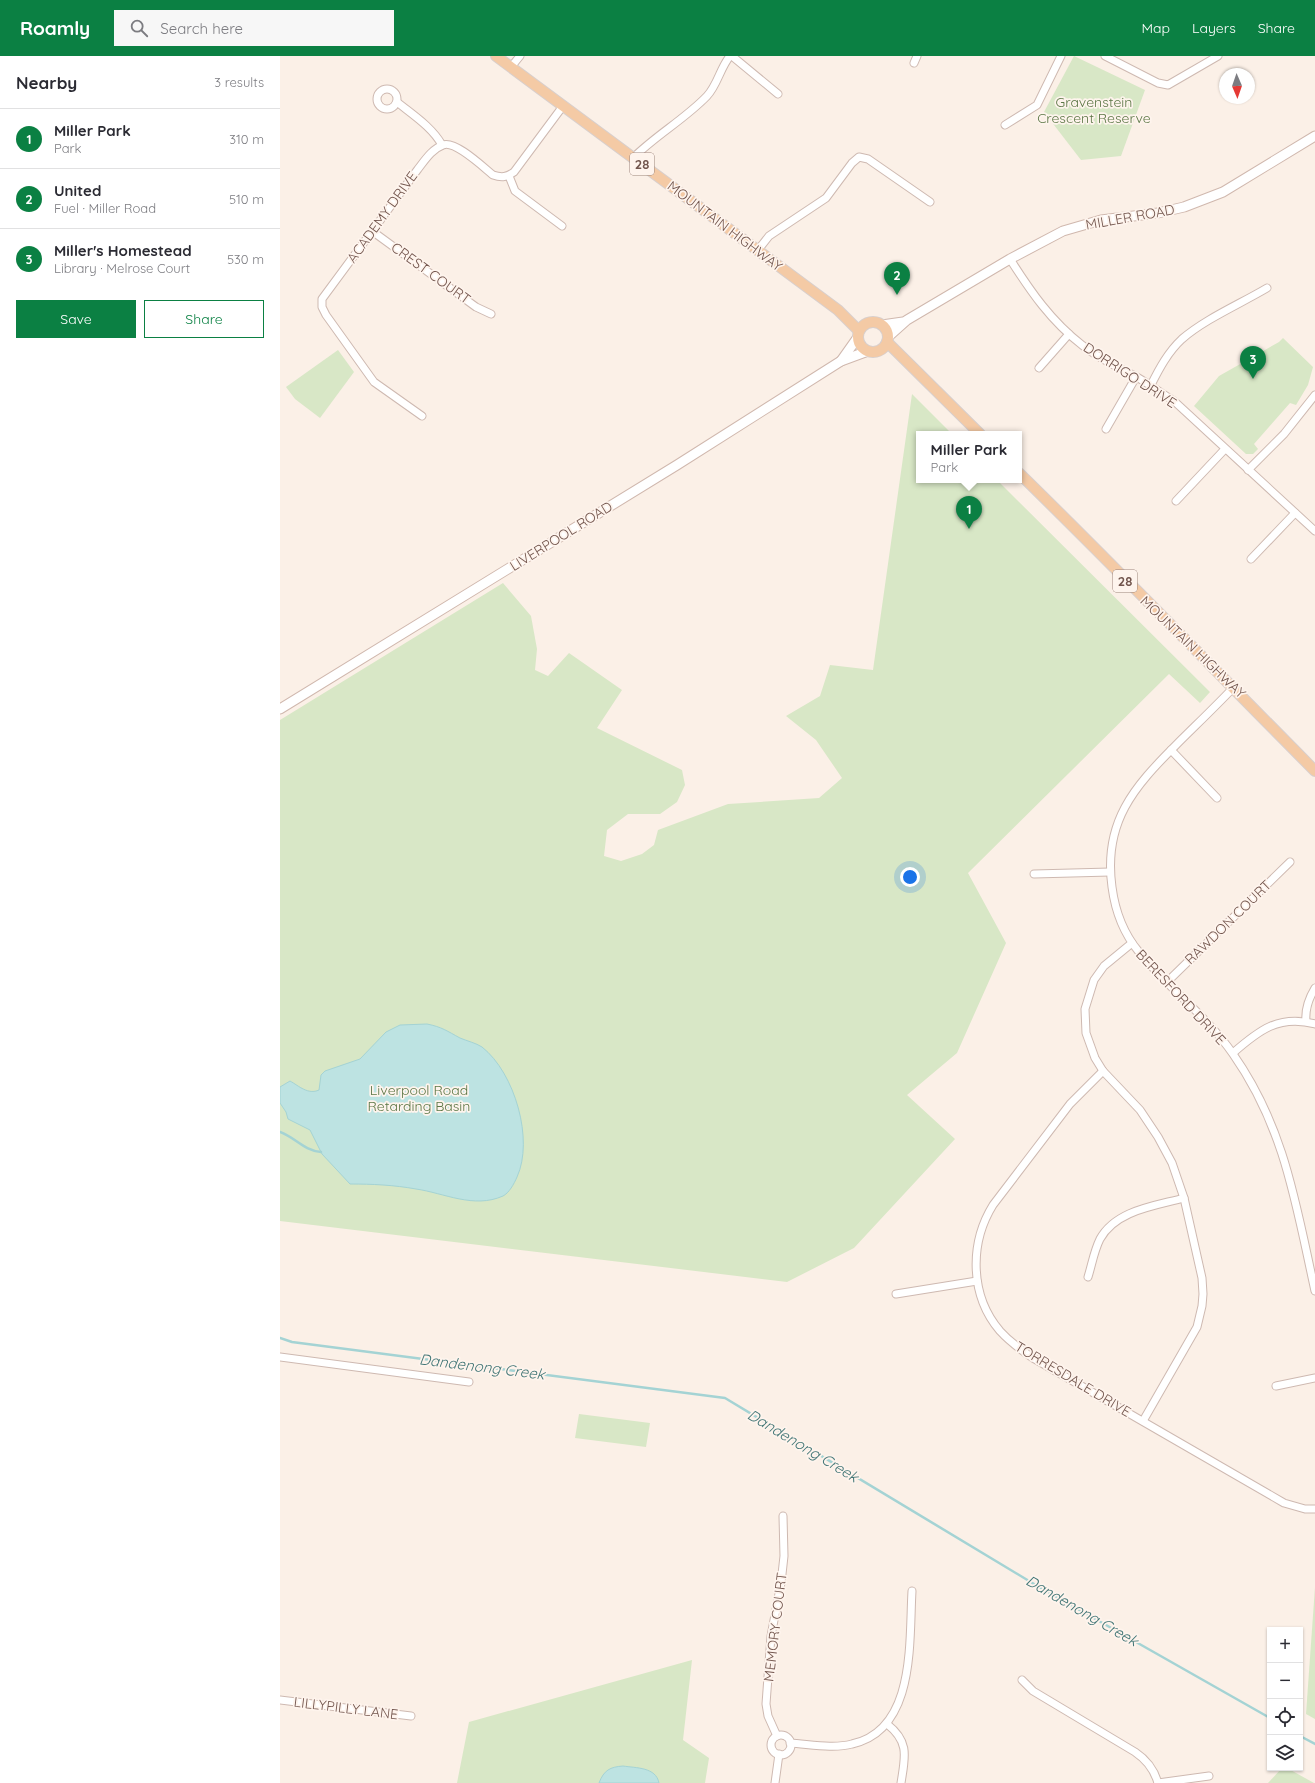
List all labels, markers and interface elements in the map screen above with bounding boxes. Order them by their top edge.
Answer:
search box [114,10,394,46]
text: Roamly [20,16,90,40]
icon: search [128,17,150,39]
text: Search here [160,19,243,38]
text: Map [1141,19,1170,37]
text: Layers [1192,19,1236,37]
text: Share [1258,19,1295,37]
north arrow [1219,68,1255,104]
text: Nearby [16,72,77,93]
text: 3 results [214,74,264,90]
park label: Gravenstein Crescent Reserve [1037,93,1151,127]
text: Miller Park [54,121,131,140]
text: 1 [26,131,32,147]
text: 310 m [229,131,264,147]
text: Park [54,140,82,156]
road number: 28 [630,153,654,175]
street label: ACADEMY DRIVE [343,168,421,266]
street label: MOUNTAIN HIGHWAY [664,177,786,275]
text: United [54,181,101,200]
text: 2 [25,191,33,207]
text: 510 m [229,191,264,207]
text: Fuel · Miller Road [54,200,156,216]
street label: MILLER ROAD [1084,200,1176,234]
street label: CREST COURT [388,238,474,308]
text: Miller's Homestead [54,241,192,260]
text: 3 [26,251,32,267]
text: 530 m [227,251,264,267]
text: Library · Melrose Court [54,260,190,276]
pin: 2 [884,262,910,295]
button: Save [16,300,136,338]
button: Share [144,300,264,338]
street label: DORRIGO DRIVE [1080,338,1180,412]
pin: 3 [1240,346,1266,379]
popup [916,431,1022,483]
text: Miller Park [931,440,1007,459]
text: Park [931,459,958,475]
pin: 1 [956,496,982,529]
street label: LIVERPOOL ROAD [506,497,616,575]
road number: 28 [1113,570,1137,592]
street label: MOUNTAIN HIGHWAY [1137,592,1250,702]
your location [900,867,920,887]
street label: RAWDON COURT [1181,876,1275,968]
street label: BERESFORD DRIVE [1132,945,1230,1049]
park label: Liverpool Road Retarding Basin [368,1081,470,1115]
street label: TORRESDALE DRIVE [1012,1337,1134,1421]
water label: Dandenong Creek [418,1349,548,1384]
water label: Dandenong Creek [744,1405,864,1487]
street label: MEMORY COURT [759,1571,791,1683]
water label: Dandenong Creek [1023,1571,1143,1651]
map controls [1267,1627,1303,1771]
button: + [1267,1627,1303,1663]
button: − [1267,1663,1303,1699]
street label: LILLYPILLY LANE [293,1693,399,1723]
button: locate [1267,1699,1303,1735]
button: layers [1267,1735,1303,1771]

